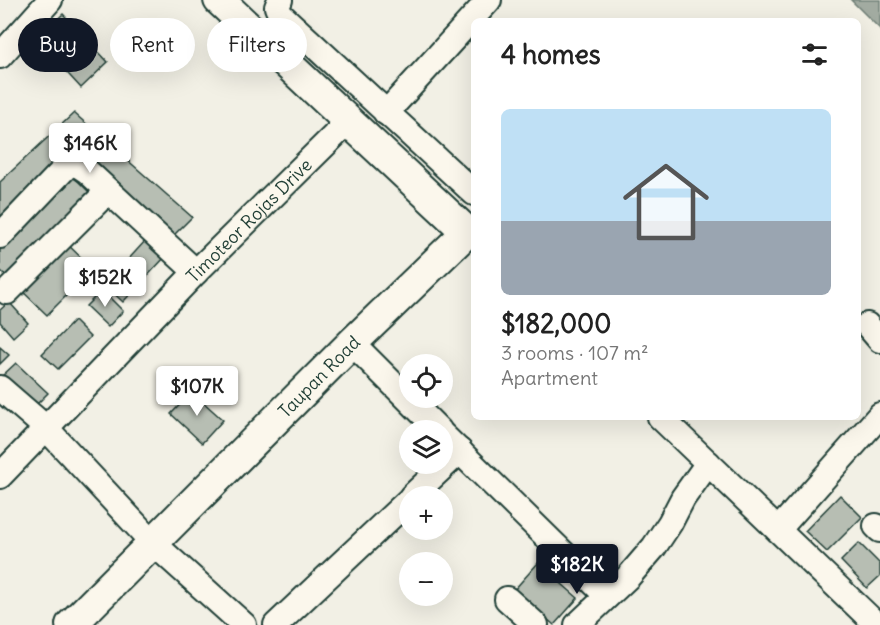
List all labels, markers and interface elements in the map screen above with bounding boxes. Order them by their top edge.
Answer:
chip: Buy [18,18,98,72]
chip: Rent [110,18,195,72]
chip: Filters [207,18,307,72]
text: 4 homes [501,38,600,71]
icon: filters [798,38,831,71]
pin: $146K [48,123,132,174]
text: $146K [63,130,117,155]
icon: home [612,148,720,256]
street label: Timoteor Rojas Drive [181,153,316,287]
pin: $152K [63,257,147,308]
text: $152K [78,264,132,289]
text: $182,000 [501,307,611,340]
street label: Taupan Road [273,330,365,422]
text: 3 rooms · 107 m² [501,340,649,365]
map controls [399,354,453,606]
button: locate [399,354,453,408]
text: Apartment [501,365,598,390]
pin: $107K [155,366,239,417]
text: $107K [170,373,224,398]
button: layers [399,420,453,474]
button: + [399,486,453,540]
pin: $182K [535,544,619,595]
text: $182K [550,551,604,576]
button: − [399,552,453,606]

